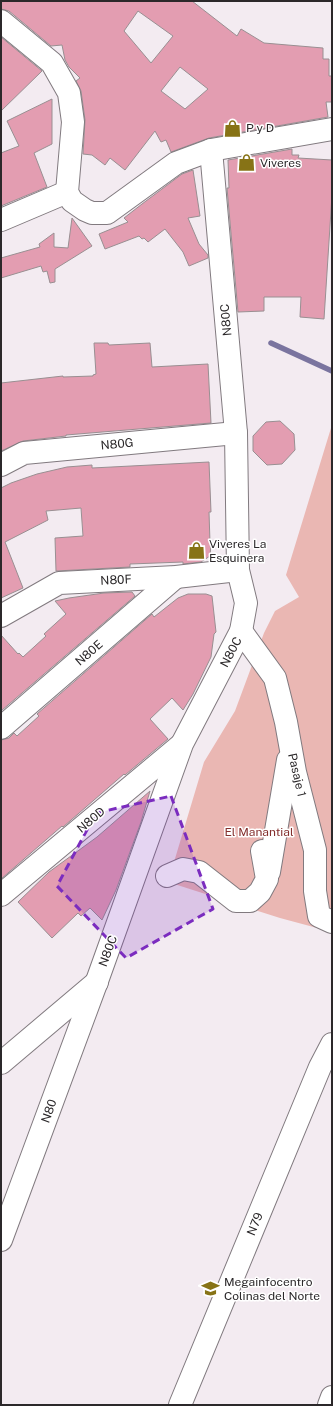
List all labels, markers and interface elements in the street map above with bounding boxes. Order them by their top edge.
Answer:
shop icon: P y D [223,118,243,138]
place label: P y D [246,121,274,135]
shop icon: Viveres [237,153,257,173]
place label: Viveres [260,156,301,170]
street label: N80C [218,303,234,337]
street label: N80G [100,436,134,452]
place label: Viveres La Esquinera [209,537,266,565]
shop icon: Viveres La Esquinera [186,541,206,561]
street label: N80F [100,572,132,588]
street label: N80C [217,634,245,670]
street label: N80E [73,637,105,669]
street label: Pasaje 1 [285,752,309,798]
street label: N80D [74,804,108,836]
park label: El Manantial [224,825,294,839]
street label: N80C [96,933,120,969]
street label: N80 [38,1097,60,1125]
street label: N79 [244,1210,266,1238]
place label: Megainfocentro Colinas del Norte [224,1275,320,1303]
school or university icon: Megainfocentro Colinas del Norte [201,1279,221,1299]

